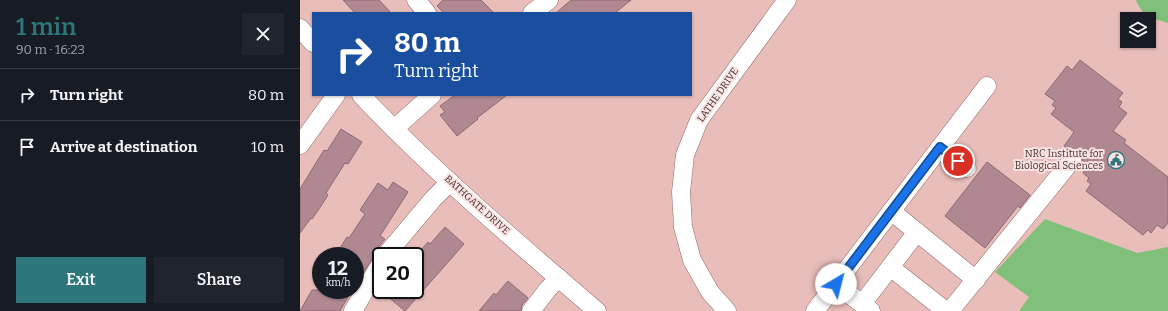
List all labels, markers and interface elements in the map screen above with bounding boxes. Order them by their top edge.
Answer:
map controls [1120,12,1156,48]
button: layers [1120,12,1156,48]
text: 1 min [16,13,76,41]
button: close [242,13,284,55]
text: 80 m [394,26,460,59]
icon: right [328,28,380,80]
text: 90 m · 16:23 [16,42,85,57]
text: Turn right [394,60,479,82]
street label: LATHE DRIVE [695,66,741,124]
icon: right [16,84,38,106]
text: Turn right [50,86,123,104]
text: 80 m [248,86,284,104]
icon: arrive [16,136,38,158]
text: Arrive at destination [50,138,197,156]
text: 10 m [251,138,284,156]
pin [941,144,975,178]
place label: NRC Institute for Biological Sciences [1015,148,1104,172]
icon: arrive [947,150,969,172]
public building icon: NRC Institute for Biological Sciences [1106,150,1126,170]
street label: BATHGATE DRIVE [442,173,512,237]
speed limit sign: 20 [372,247,424,299]
text: 12 [328,256,348,280]
button: Exit [16,257,146,303]
button: Share [154,257,284,303]
position arrow [815,263,857,305]
text: km/h [326,277,350,289]

